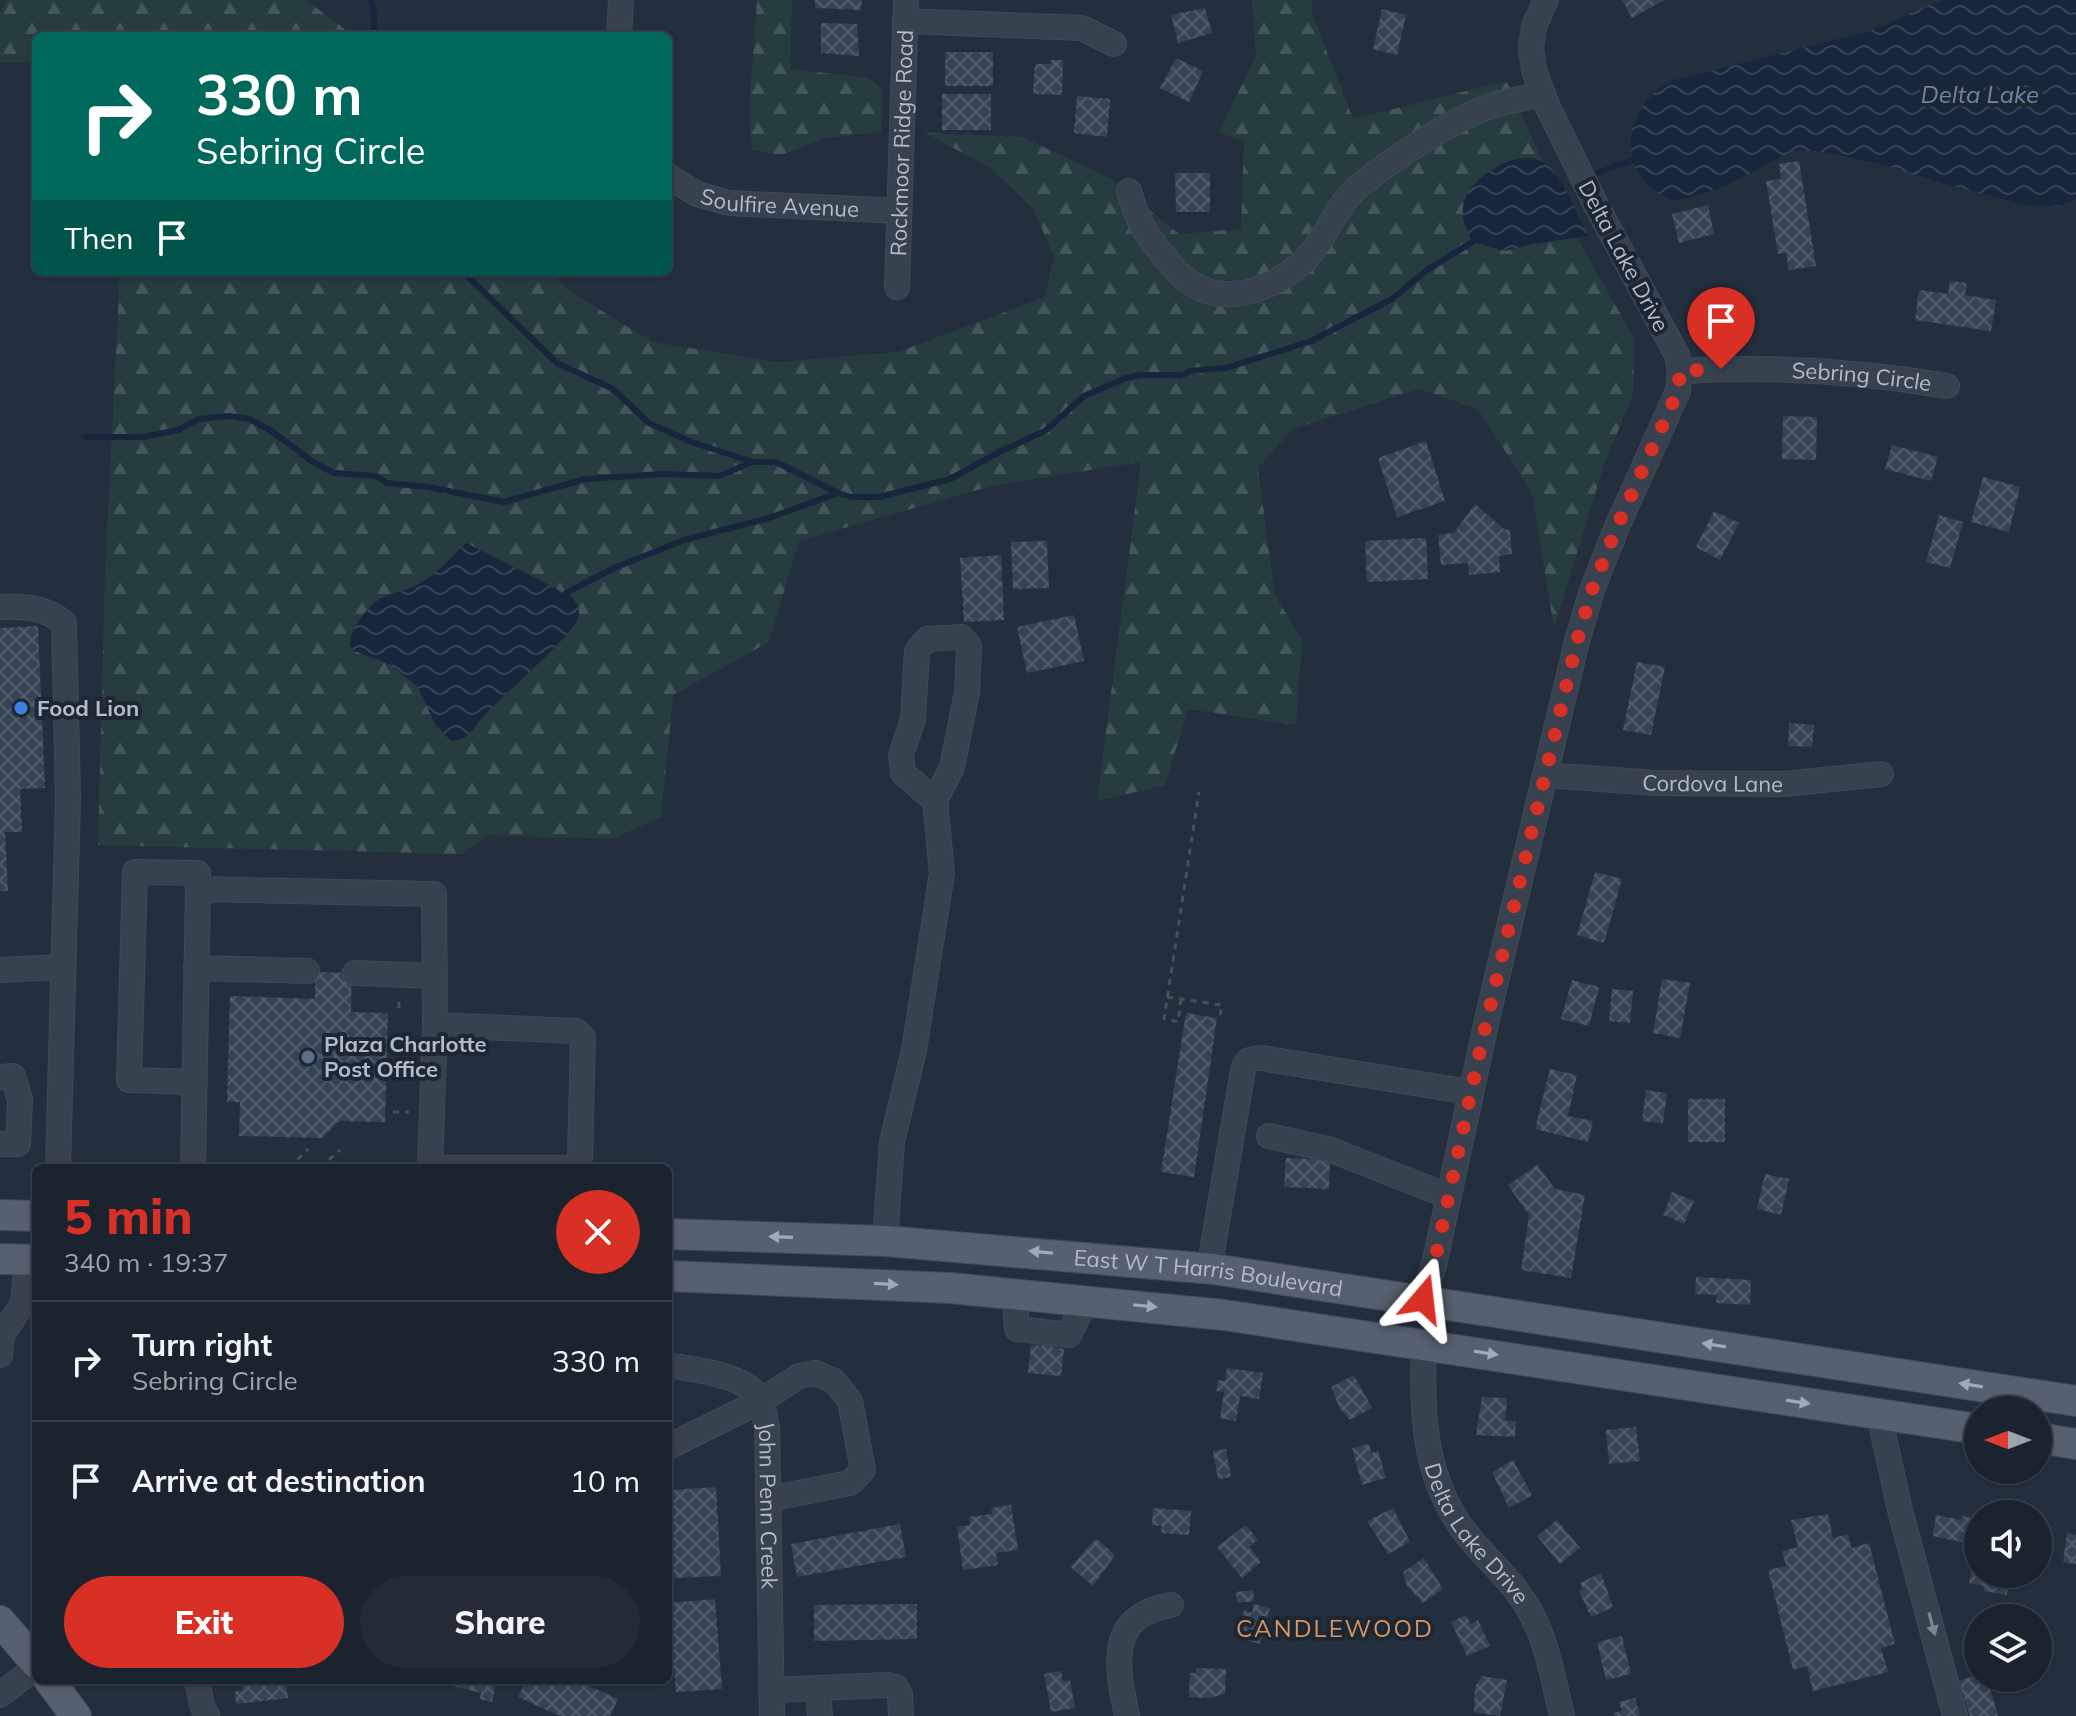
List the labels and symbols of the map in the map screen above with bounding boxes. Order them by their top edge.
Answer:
street label: Rockmoor Ridge Road [884,29,919,257]
water label: Delta Lake [1921,79,2039,109]
street label: Delta Lake Drive [1572,176,1676,336]
street label: Soulfire Avenue [697,182,860,223]
pin [1687,287,1755,369]
street label: Sebring Circle [1791,356,1934,397]
place label: Food Lion [37,694,139,722]
marker: Food Lion [12,699,30,717]
street label: Cordova Lane [1641,768,1783,798]
place label: Plaza Charlotte Post Office [324,1030,486,1083]
marker: Plaza Charlotte Post Office [299,1048,317,1066]
one-way arrow [768,1231,793,1243]
street label: East W T Harris Boulevard [1073,1243,1345,1303]
one-way arrow [1028,1246,1053,1259]
position arrow [1381,1257,1465,1341]
one-way arrow [874,1278,899,1291]
one-way arrow [1133,1300,1158,1313]
one-way arrow [1702,1338,1727,1351]
one-way arrow [1473,1347,1498,1360]
one-way arrow [1958,1378,1983,1391]
one-way arrow [1786,1396,1811,1409]
north arrow [1964,1396,2052,1484]
street label: John Penn Creek [752,1419,784,1590]
street label: Delta Lake Drive [1419,1460,1536,1609]
one-way arrow [1926,1612,1939,1637]
district label: CANDLEWOOD [1236,1613,1434,1643]

